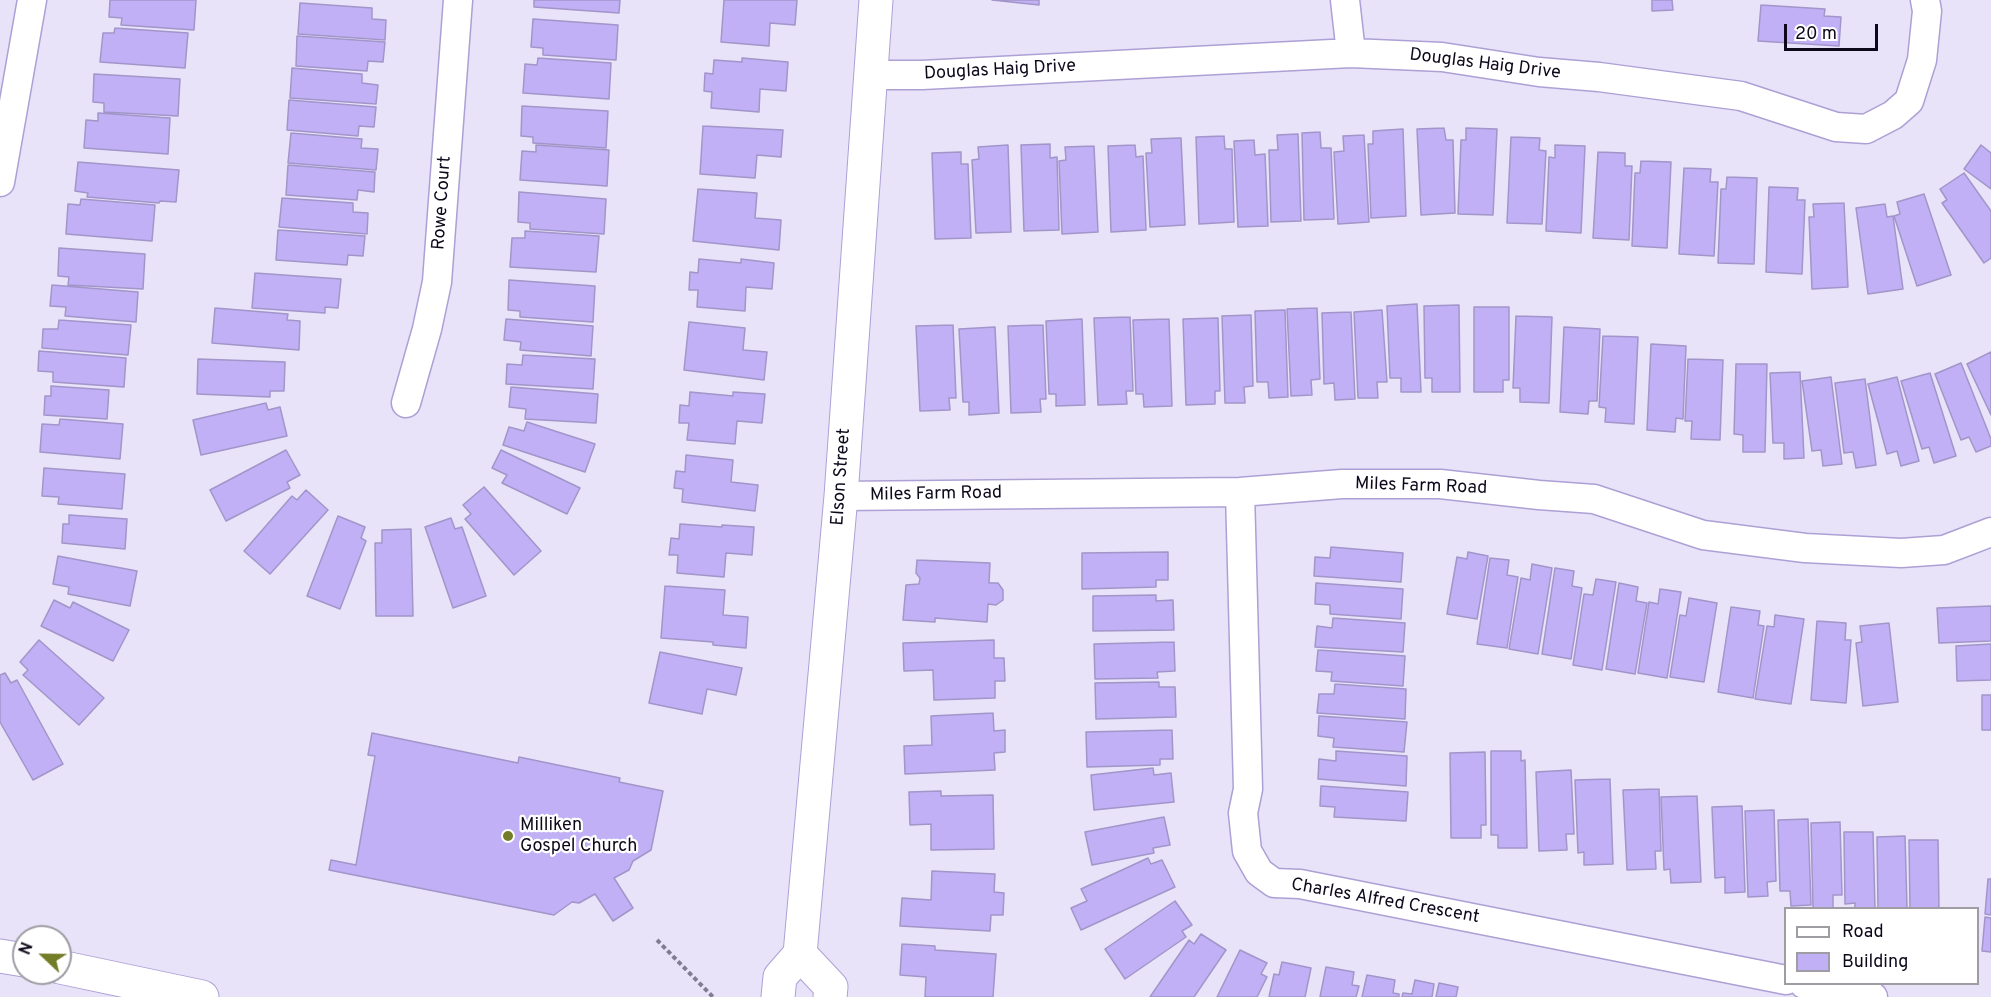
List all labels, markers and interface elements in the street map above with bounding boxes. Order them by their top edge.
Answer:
scale bar [1787,12,1882,50]
text: 20 m [1795,23,1837,46]
street label: Douglas Haig Drive [1408,45,1562,85]
street label: Douglas Haig Drive [923,56,1077,86]
street label: Rowe Court [429,155,457,251]
street label: Elson Street [828,428,856,526]
street label: Miles Farm Road [1354,474,1488,500]
street label: Miles Farm Road [870,483,1002,507]
place label: Milliken Gospel Church [520,815,638,858]
marker: Milliken Gospel Church [501,829,515,843]
street label: Charles Alfred Crescent [1289,875,1481,929]
legend [1784,907,1979,985]
text: Road [1842,921,1884,944]
north arrow [12,925,72,985]
text: N [16,940,39,958]
text: Building [1842,951,1908,974]

